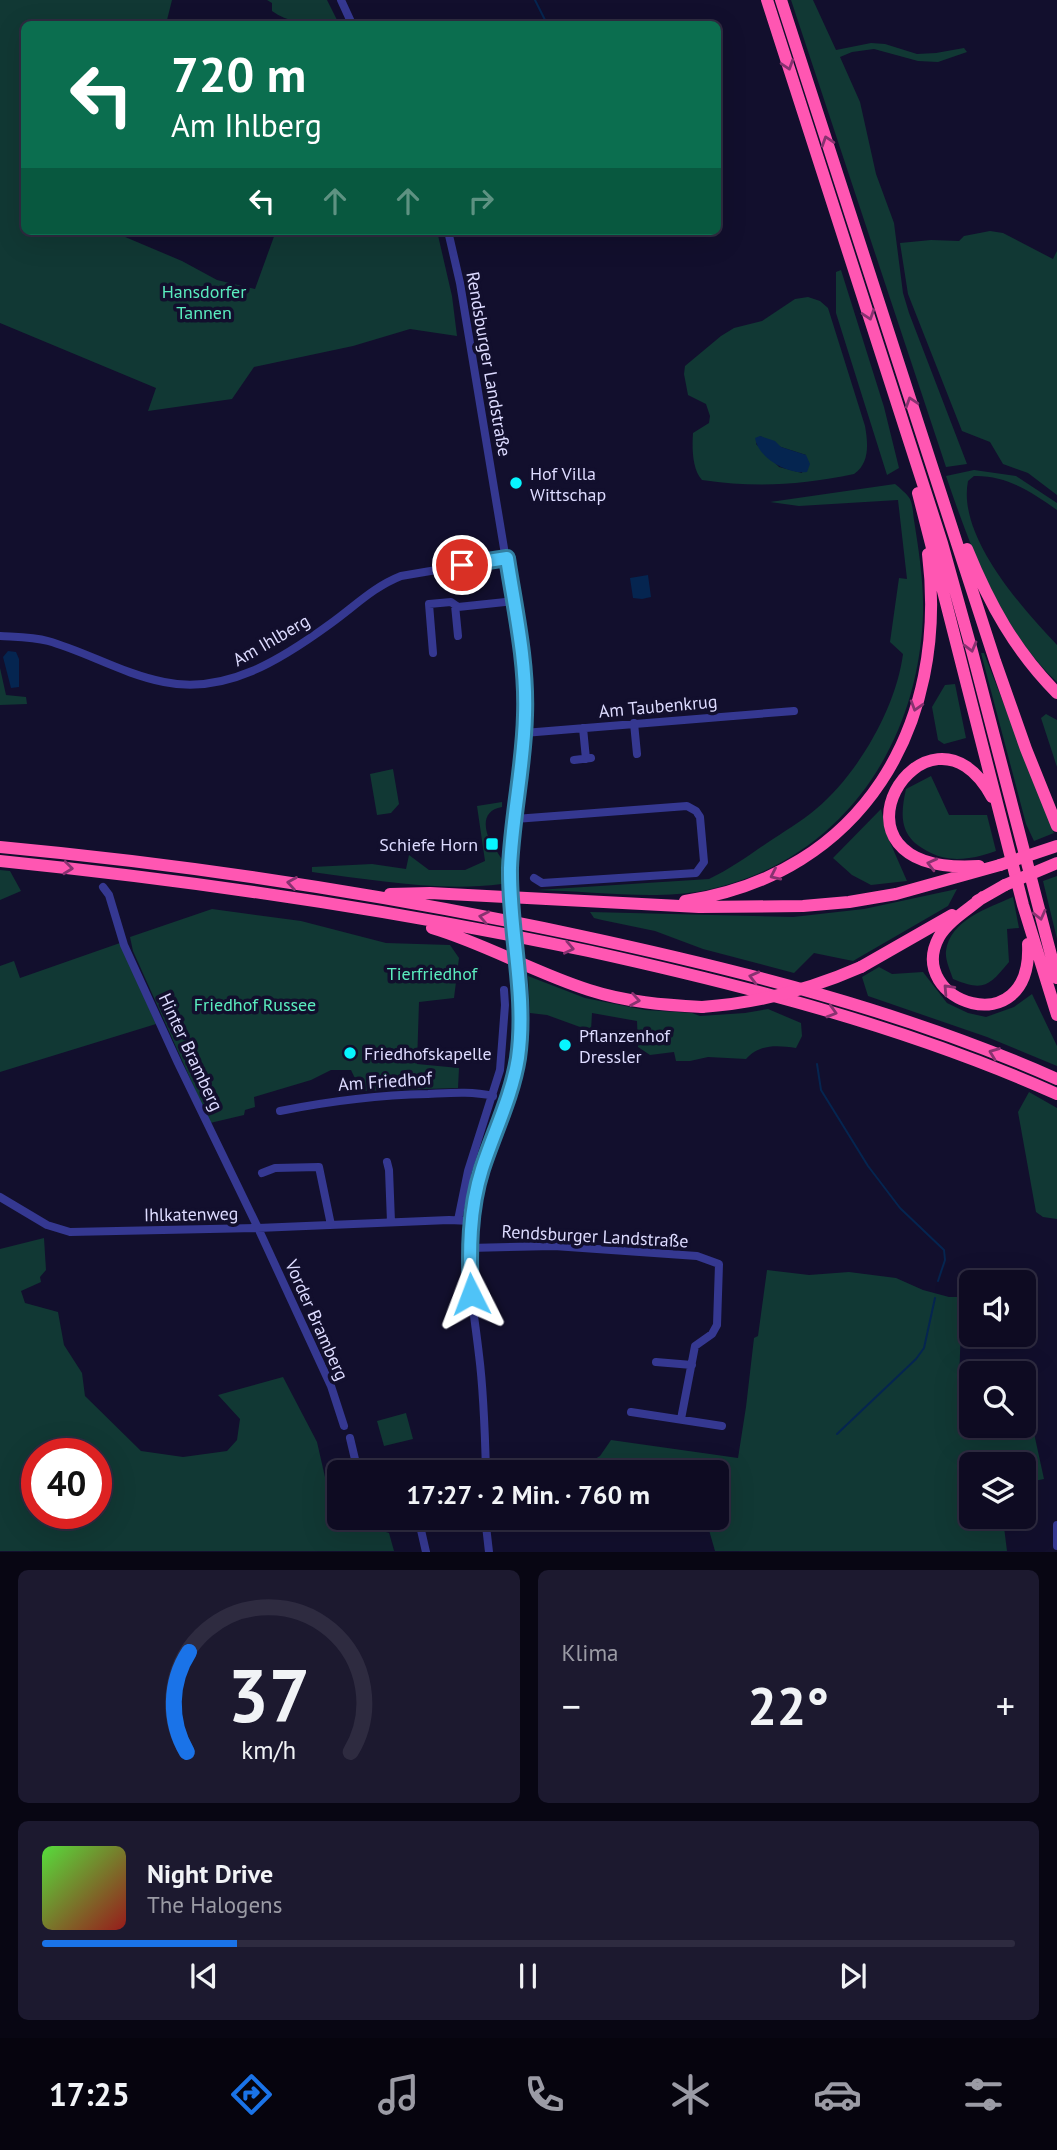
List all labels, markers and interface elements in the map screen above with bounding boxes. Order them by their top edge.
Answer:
text: 720 m [171,42,306,106]
icon: left [56,49,147,140]
one-way arrow [780,58,794,71]
text: Am Ihlberg [171,104,322,146]
one-way arrow [820,136,835,148]
icon: left [243,182,281,220]
icon: ahead [316,182,354,220]
icon: ahead [389,182,427,220]
icon: right [462,182,500,220]
street label: Rendsburger Landstraße [461,270,517,458]
park label: Hansdorfer Tannen [162,280,246,324]
one-way arrow [861,308,875,320]
one-way arrow [905,396,920,408]
place label: Hof Villa Wittschap [530,462,606,506]
marker: Hof Villa Wittschap [508,475,524,491]
pin [432,535,492,595]
icon: arrive [443,546,481,584]
street label: Am Ihlberg [228,609,314,671]
one-way arrow [963,641,977,653]
street label: Am Taubenkrug [598,689,718,723]
one-way arrow [910,700,925,712]
place label: Schiefe Horn [379,833,478,856]
marker: Schiefe Horn [484,836,500,852]
one-way arrow [927,858,939,872]
one-way arrow [62,860,74,875]
one-way arrow [770,867,782,881]
one-way arrow [286,876,298,891]
one-way arrow [1032,908,1046,920]
one-way arrow [478,910,490,925]
one-way arrow [563,939,575,954]
park label: Tierfriedhof [387,962,479,985]
one-way arrow [748,971,760,985]
one-way arrow [944,984,956,997]
street label: Hinter Bramberg [154,989,228,1115]
one-way arrow [629,992,641,1007]
park label: Friedhof Russee [194,993,316,1016]
one-way arrow [826,1004,838,1018]
place label: Pflanzenhof Dressler [579,1024,671,1068]
marker: Pflanzenhof Dressler [557,1037,573,1053]
place label: Friedhofskapelle [364,1042,492,1065]
marker: Friedhofskapelle [342,1045,358,1061]
one-way arrow [988,1048,1000,1062]
street label: Am Friedhof [337,1066,434,1096]
street label: Ihlkatenweg [144,1202,238,1226]
street label: Rendsburger Landstraße [501,1220,689,1252]
street label: Vorder Bramberg [280,1255,354,1384]
position arrow [434,1257,508,1331]
map controls [959,1270,1036,1529]
button: sound [959,1270,1036,1347]
button: search [959,1361,1036,1438]
speed limit sign: 40 [21,1438,112,1529]
button: layers [959,1452,1036,1529]
text: 17:27 · 2 Min. · 760 m [406,1478,650,1511]
text: Klima [562,1638,619,1667]
text: 37 [227,1649,310,1743]
text: 22° [747,1672,829,1739]
text: − [562,1681,581,1730]
text: + [996,1681,1015,1730]
text: km/h [241,1734,296,1766]
text: Night Drive [147,1857,273,1890]
text: The Halogens [147,1890,282,1919]
icon: previous [185,1957,223,1995]
icon: pause [509,1957,547,1995]
icon: next [834,1957,872,1995]
icon: directions [227,2070,276,2119]
icon: music [374,2070,423,2119]
icon: phone [520,2070,569,2119]
icon: climate [666,2070,715,2119]
icon: car [813,2070,862,2119]
icon: filters [959,2070,1008,2119]
text: 17:25 [49,2073,130,2115]

